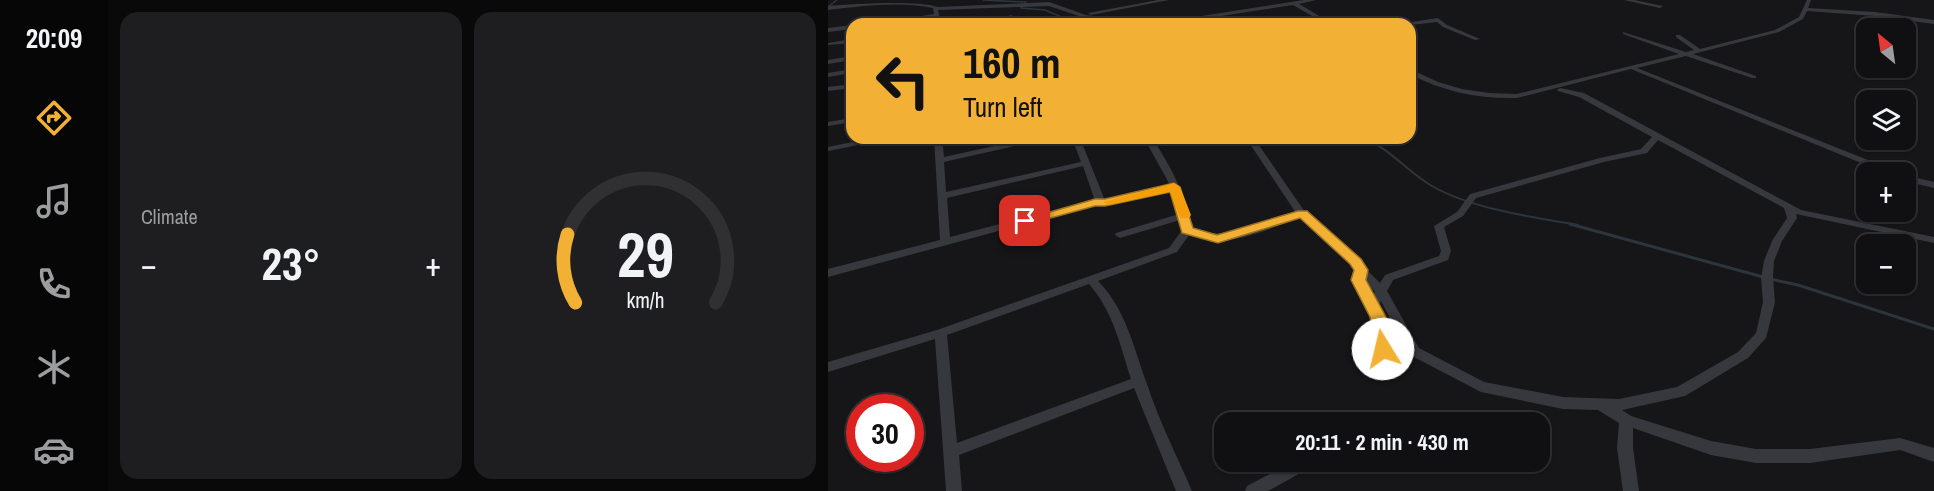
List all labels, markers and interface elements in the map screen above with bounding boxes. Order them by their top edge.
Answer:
north arrow [1856,18,1916,78]
map controls [1856,18,1916,294]
text: 20:09 [26,20,82,56]
text: 160 m [963,35,1061,91]
icon: left [864,42,942,120]
text: Turn left [963,89,1042,125]
button: layers [1856,90,1916,150]
icon: directions [33,97,75,139]
button: + [1856,162,1916,222]
icon: music [33,180,75,222]
pin [999,195,1050,246]
text: Climate [141,203,198,230]
icon: arrive [1008,204,1041,237]
text: 29 [617,212,673,296]
text: 23° [261,233,321,294]
button: − [1856,234,1916,294]
text: − [141,242,157,286]
text: + [425,242,441,286]
icon: phone [33,263,75,305]
text: km/h [626,286,664,315]
position arrow [1351,317,1415,381]
icon: climate [33,346,75,388]
speed limit sign: 30 [846,394,924,472]
text: 20:11 · 2 min · 430 m [1295,427,1469,457]
icon: car [33,429,75,471]

